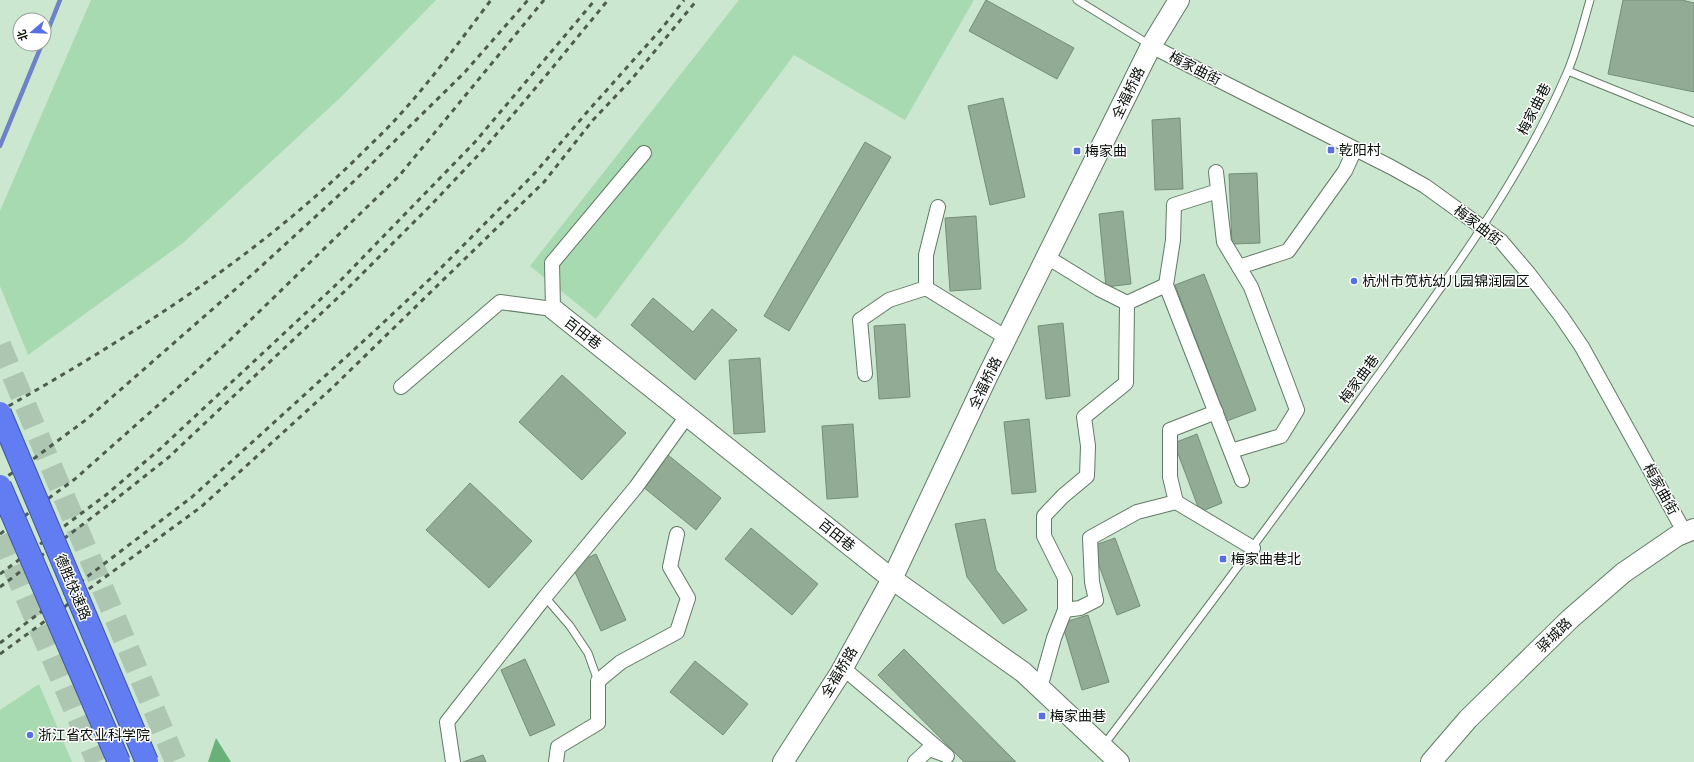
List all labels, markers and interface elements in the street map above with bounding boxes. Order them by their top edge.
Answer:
north arrow [12,12,52,52]
text: 北 [14,28,31,43]
street label: 梅家曲街 [1166,47,1224,89]
street label: 全福桥路 [1108,64,1148,122]
street label: 梅家曲巷 [1513,80,1555,138]
place label: 乾阳村 [1339,141,1381,159]
place label: 梅家曲 [1085,142,1127,160]
marker: 乾阳村 [1326,145,1336,155]
marker: 梅家曲 [1072,146,1082,156]
street label: 梅家曲街 [1450,201,1506,249]
place label: 杭州市笕杭幼儿园锦润园区 [1362,272,1530,290]
marker: 杭州市笕杭幼儿园锦润园区 [1349,276,1359,286]
street label: 百田巷 [561,313,605,353]
street label: 梅家曲巷 [1335,351,1383,407]
street label: 全福桥路 [965,354,1005,412]
street label: 梅家曲街 [1640,460,1682,518]
street label: 百田巷 [815,515,859,555]
place label: 梅家曲巷北 [1231,550,1301,568]
street label: 德胜快速路 [51,551,95,623]
marker: 梅家曲巷北 [1218,554,1228,564]
street label: 驿城路 [1533,614,1575,656]
street label: 全福桥路 [817,643,861,701]
place label: 梅家曲巷 [1050,707,1106,725]
marker: 梅家曲巷 [1037,711,1047,721]
place label: 浙江省农业科学院 [38,726,150,744]
marker: 浙江省农业科学院 [25,730,35,740]

